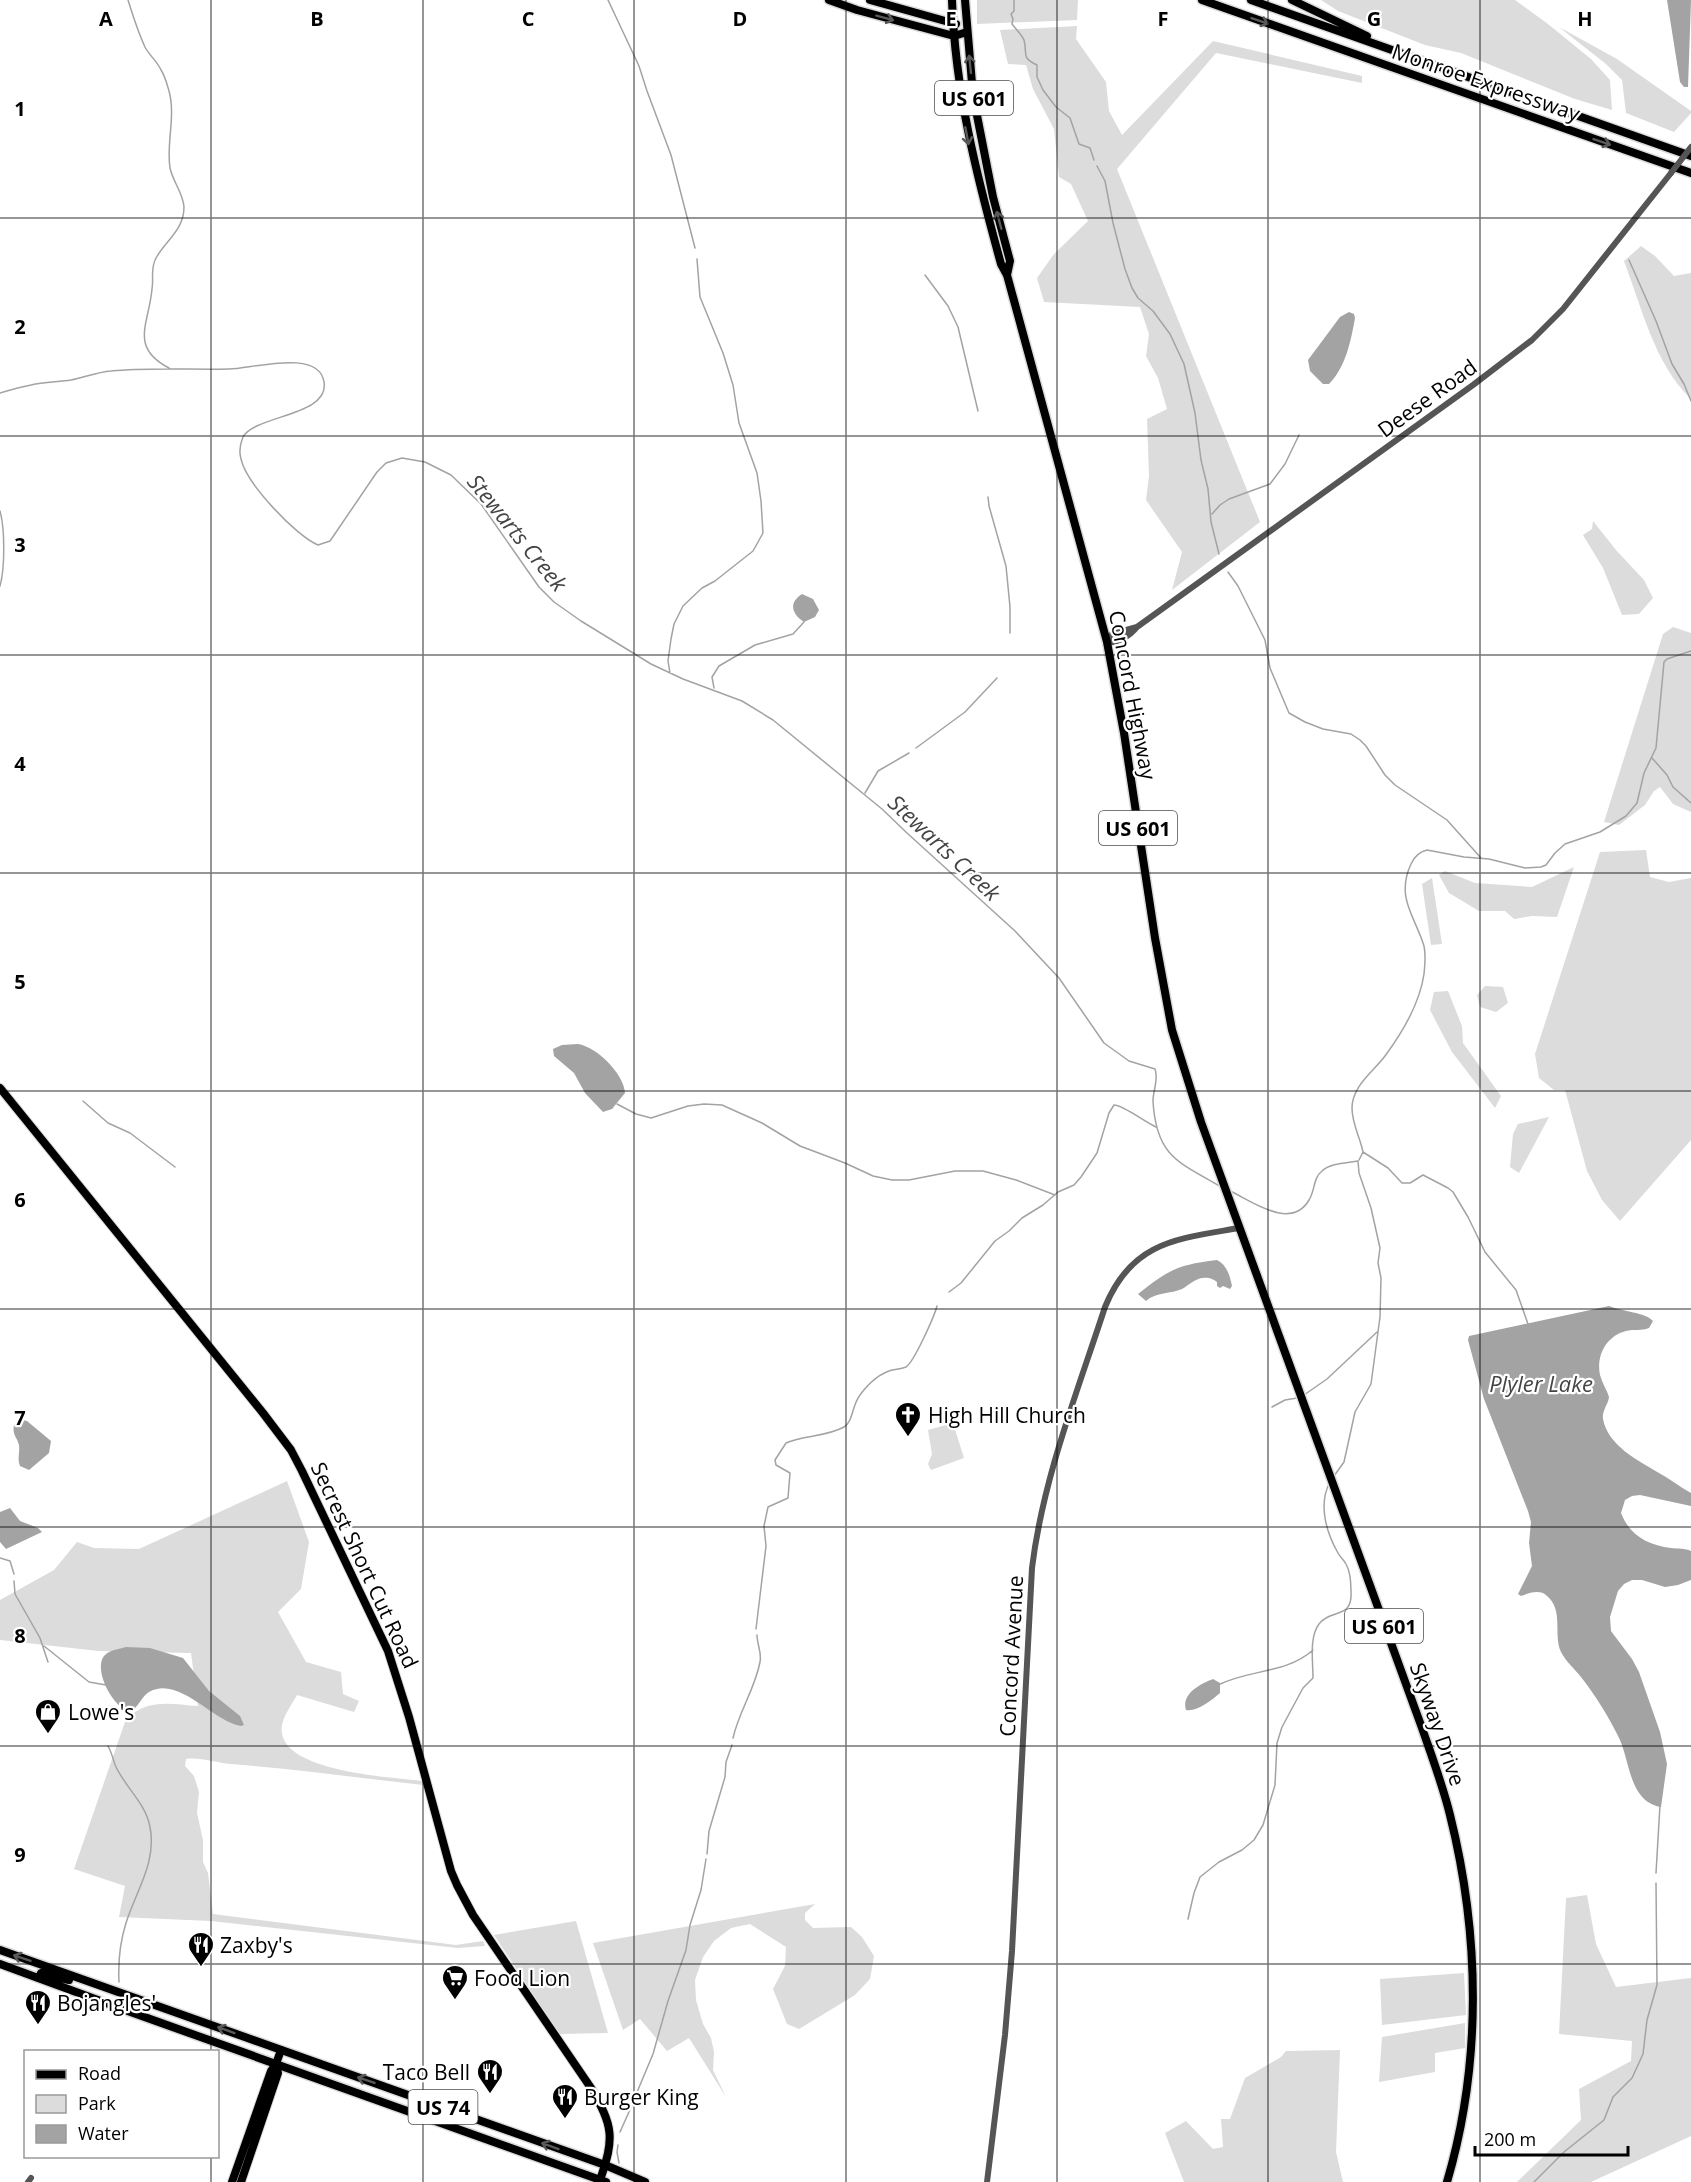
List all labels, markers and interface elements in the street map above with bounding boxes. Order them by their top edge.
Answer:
text: A [99,5,113,32]
text: B [310,5,324,32]
text: C [522,5,535,32]
text: D [733,5,747,32]
text: E [945,5,957,32]
text: F [1158,5,1168,32]
text: G [1367,5,1381,32]
text: H [1577,5,1593,32]
one-way arrow [875,12,894,24]
one-way arrow [1250,16,1269,27]
street label: Monroe Expressway [1388,37,1584,127]
one-way arrow [964,55,975,75]
road number: US 601 [935,81,1013,115]
text: 1 [14,95,26,122]
one-way arrow [962,125,973,145]
one-way arrow [1592,137,1611,148]
one-way arrow [993,210,1005,229]
text: 2 [14,313,26,340]
street label: Deese Road [1372,353,1482,443]
water label: Stewarts Creek [461,467,575,598]
text: 3 [14,531,26,558]
street label: Concord Highway [1103,608,1163,782]
text: 4 [14,750,26,777]
water label: Stewarts Creek [883,787,1008,908]
road number: US 601 [1099,811,1177,845]
text: 5 [14,968,26,995]
text: 6 [14,1186,26,1213]
water label: Plyler Lake [1489,1368,1593,1398]
church icon: High Hill Church [893,1400,923,1438]
place label: High Hill Church [928,1401,1086,1429]
text: 7 [14,1404,26,1431]
street label: Secrest Short Cut Road [305,1457,425,1673]
street label: Concord Avenue [993,1575,1029,1737]
road number: US 601 [1345,1609,1423,1643]
text: 8 [14,1622,26,1649]
street label: Skyway Drive [1404,1659,1472,1789]
shop icon: Lowe's [33,1697,63,1735]
place label: Lowe's [68,1698,134,1726]
text: 9 [14,1841,26,1868]
restaurant icon: Zaxby's [186,1930,216,1968]
place label: Zaxby's [220,1931,293,1959]
one-way arrow [13,1951,32,1962]
supermarket icon: Food Lion [440,1963,470,2001]
place label: Food Lion [474,1964,570,1992]
restaurant icon: Bojangles' [23,1988,53,2026]
place label: Bojangles' [57,1989,156,2017]
one-way arrow [217,2024,236,2035]
legend [24,2050,219,2158]
restaurant icon: Taco Bell [475,2057,505,2095]
place label: Taco Bell [383,2058,470,2086]
text: Road [78,2061,121,2085]
one-way arrow [357,2074,376,2085]
restaurant icon: Burger King [550,2082,580,2120]
place label: Burger King [584,2083,699,2111]
road number: US 74 [408,2090,478,2124]
text: Park [78,2091,116,2115]
scale bar [1475,2119,1628,2157]
text: Water [78,2121,129,2145]
text: 200 m [1484,2127,1536,2151]
one-way arrow [541,2139,560,2150]

